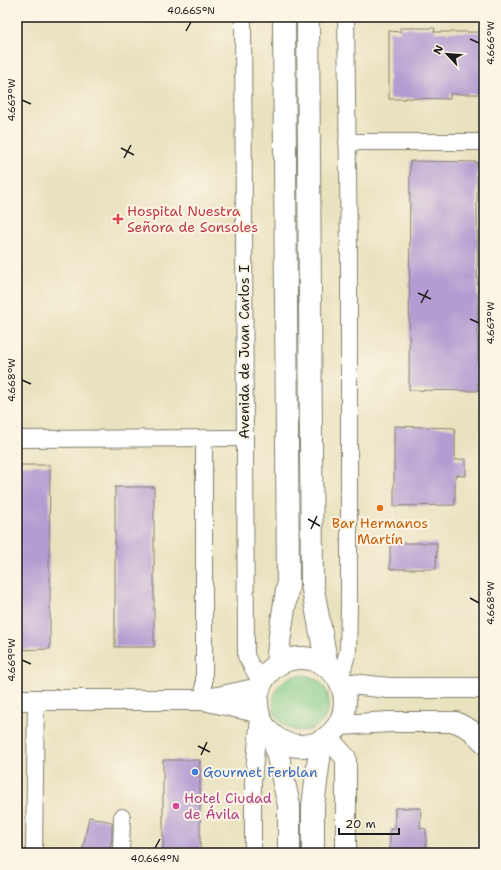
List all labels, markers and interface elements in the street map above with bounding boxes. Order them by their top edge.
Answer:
text: 40.665°N [167,4,215,17]
text: 4.666°W [484,21,497,65]
north arrow [427,34,467,74]
text: N [430,42,447,57]
text: 4.667°W [5,78,18,122]
place label: Hospital Nuestra Señora de Sonsoles [127,202,258,236]
marker: Hospital Nuestra Señora de Sonsoles [112,213,124,225]
street label: Avenida de Juan Carlos I [235,265,253,439]
text: 4.667°W [484,301,497,345]
text: 4.668°W [5,358,18,402]
marker: Bar Hermanos Martín [375,503,385,513]
place label: Bar Hermanos Martín [332,514,428,548]
text: 4.668°W [484,581,497,625]
text: 4.669°W [5,638,18,682]
place label: Gourmet Ferblan [203,763,318,781]
marker: Gourmet Ferblan [190,767,200,777]
place label: Hotel Ciudad de Ávila [184,789,272,823]
marker: Hotel Ciudad de Ávila [171,801,181,811]
scale bar [339,810,399,836]
text: 20 m [345,816,376,832]
text: 40.664°N [131,852,179,865]

